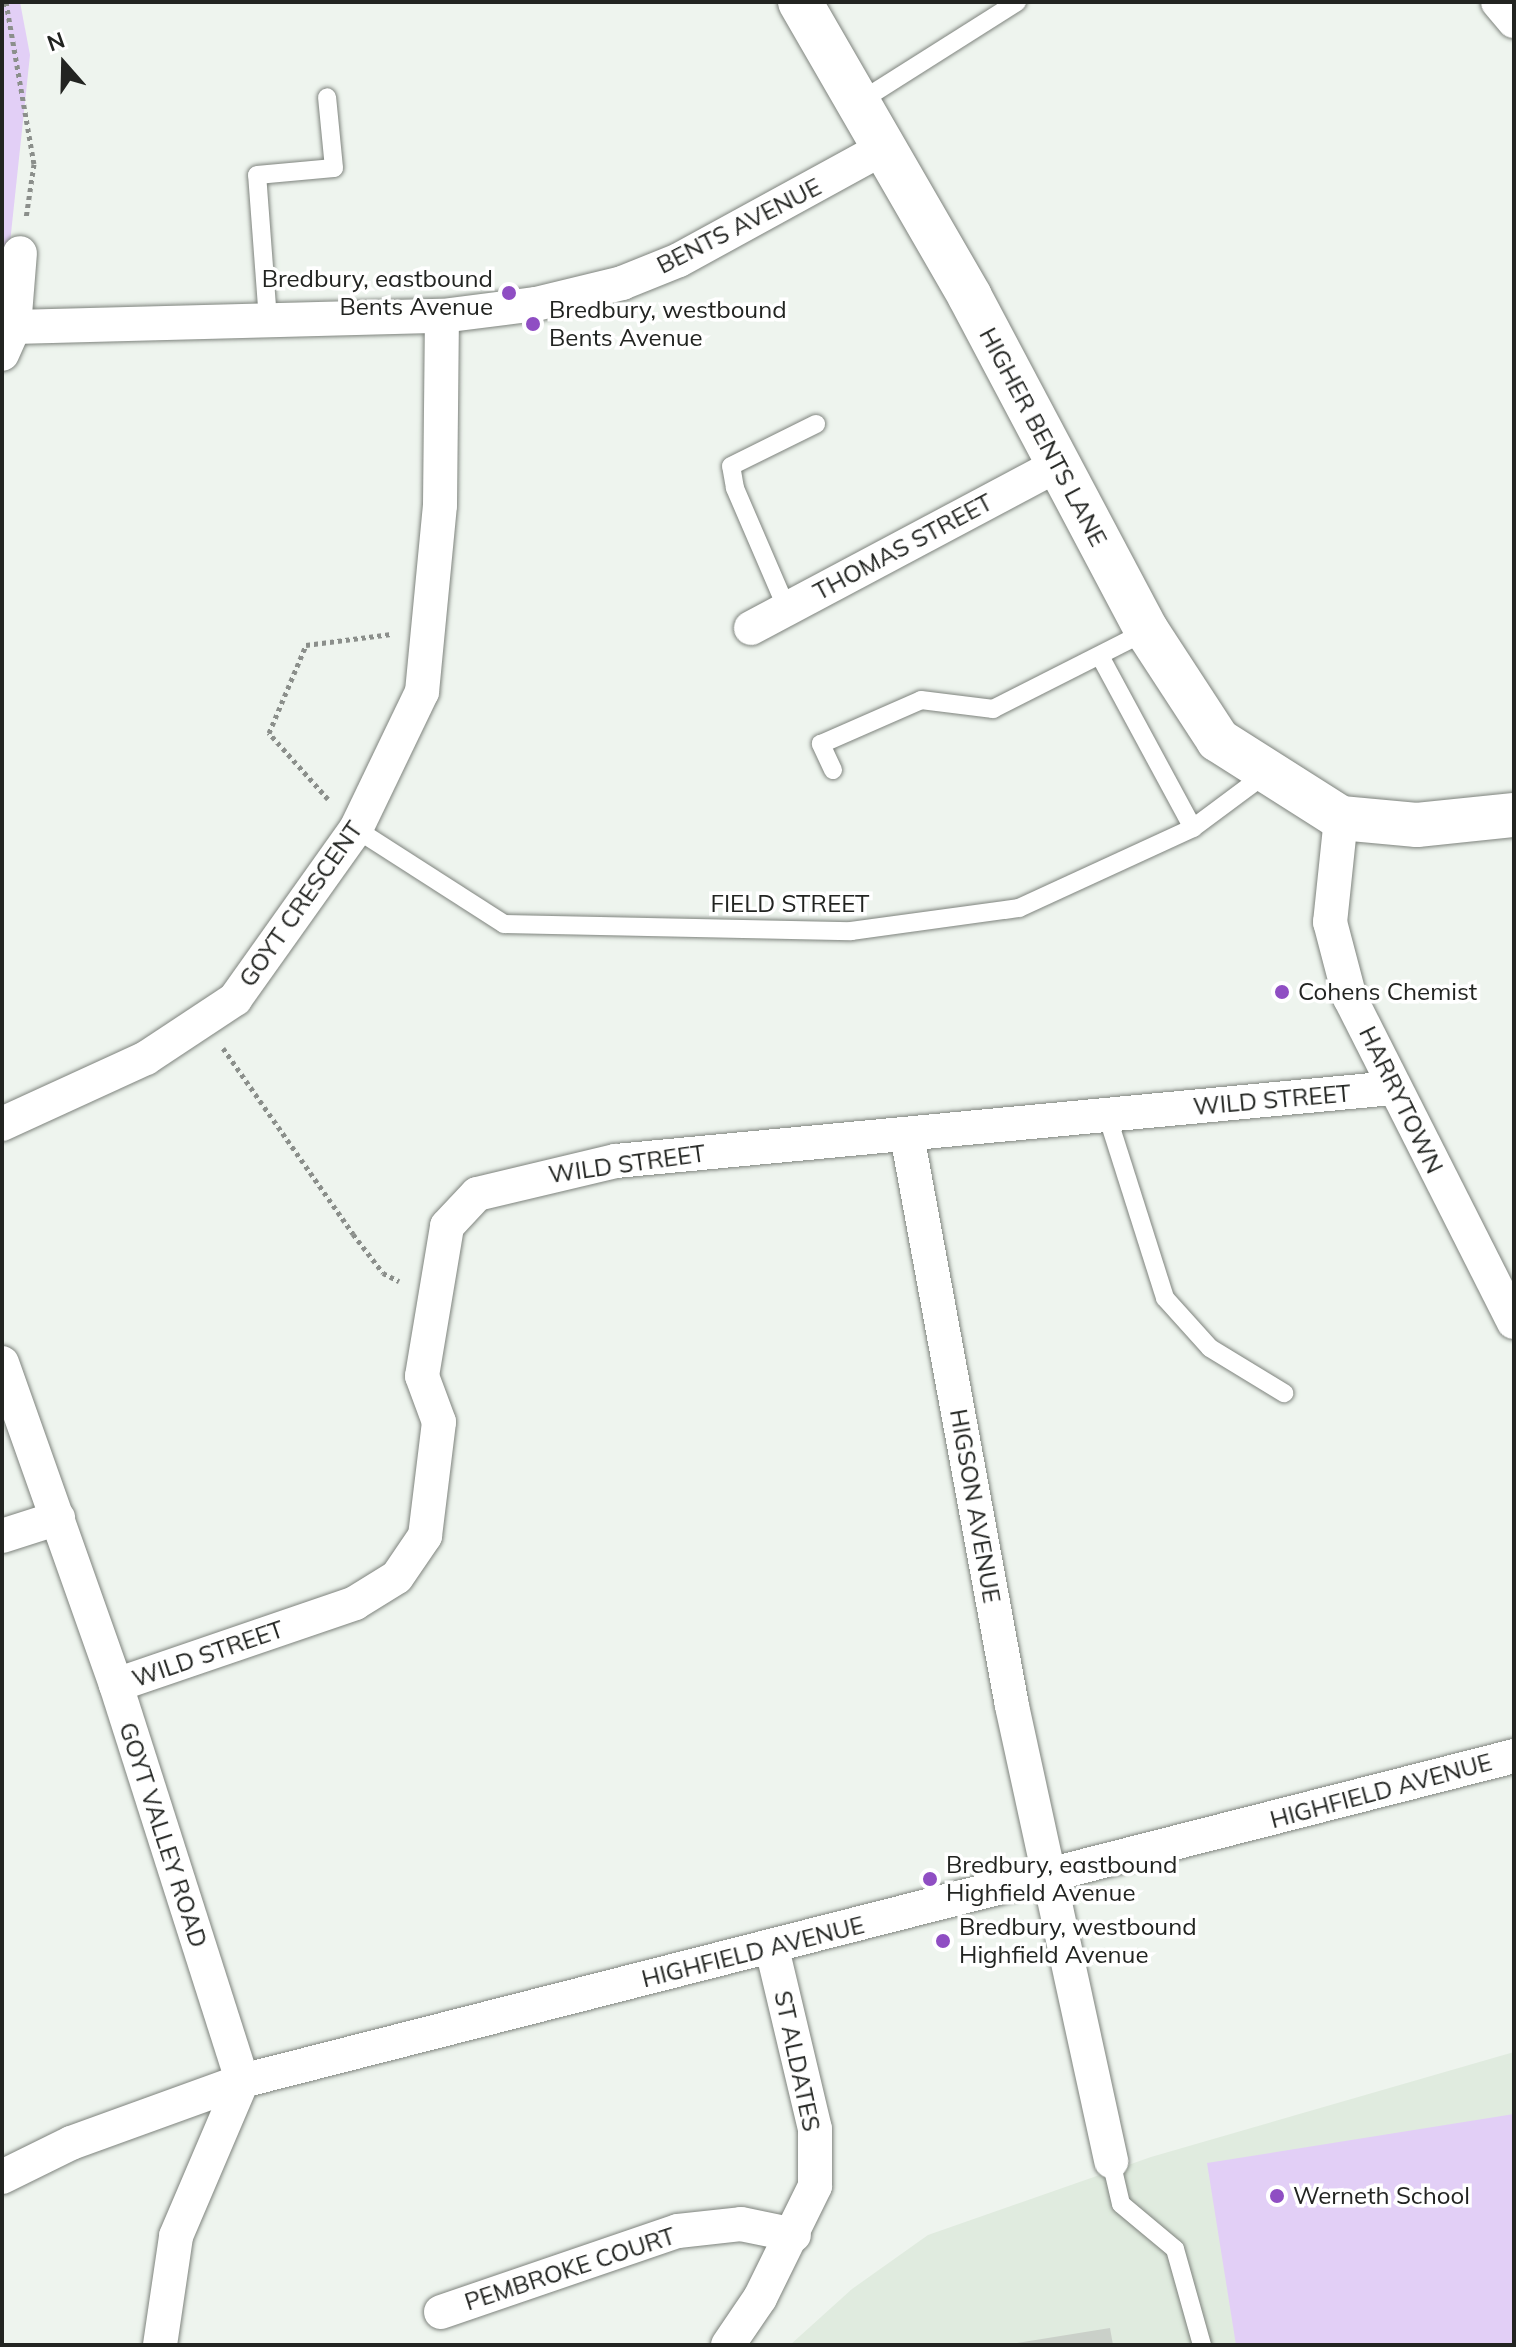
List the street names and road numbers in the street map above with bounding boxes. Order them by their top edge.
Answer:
street label: BENTS AVENUE [652,172,826,280]
street label: HIGHER BENTS LANE [973,323,1113,551]
street label: THOMAS STREET [808,488,998,606]
street label: GOYT CRESCENT [233,816,369,992]
street label: FIELD STREET [710,890,870,918]
street label: HARRYTOWN [1353,1022,1449,1178]
street label: WILD STREET [1192,1079,1352,1121]
street label: WILD STREET [547,1139,707,1189]
street label: HIGSON AVENUE [944,1407,1006,1605]
street label: WILD STREET [128,1615,288,1693]
street label: GOYT VALLEY ROAD [113,1719,213,1951]
street label: HIGHFIELD AVENUE [1267,1748,1495,1834]
street label: HIGHFIELD AVENUE [639,1910,867,1994]
street label: ST ALDATES [768,1988,826,2134]
street label: PEMBROKE COURT [461,2221,679,2317]

